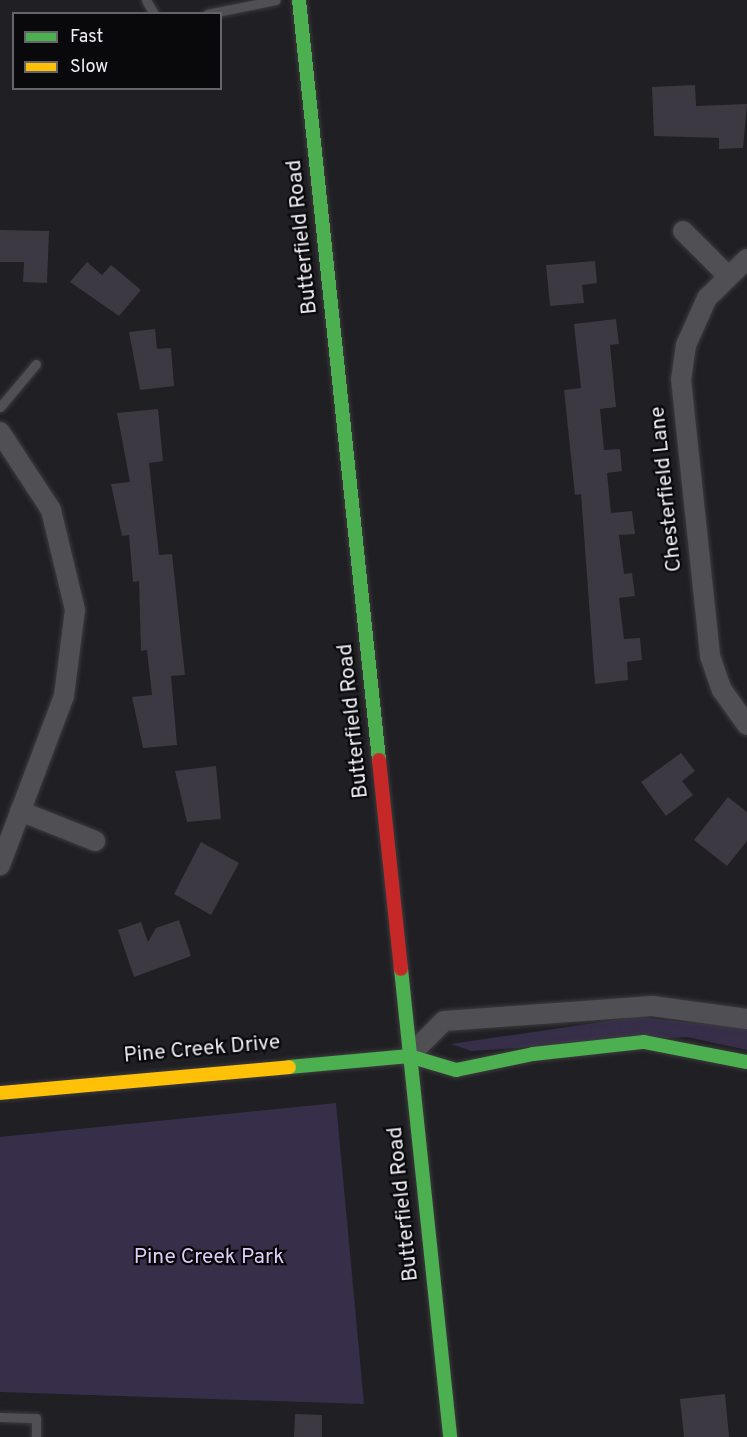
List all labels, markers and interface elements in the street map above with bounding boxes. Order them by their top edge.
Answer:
legend [12,12,222,90]
text: Fast [70,26,103,49]
text: Slow [70,56,108,79]
street label: Butterfield Road [282,158,324,316]
street label: Chesterfield Lane [646,405,688,573]
street label: Butterfield Road [333,642,375,800]
street label: Pine Creek Drive [123,1031,281,1069]
street label: Butterfield Road [383,1125,425,1283]
park label: Pine Creek Park [134,1245,284,1271]

